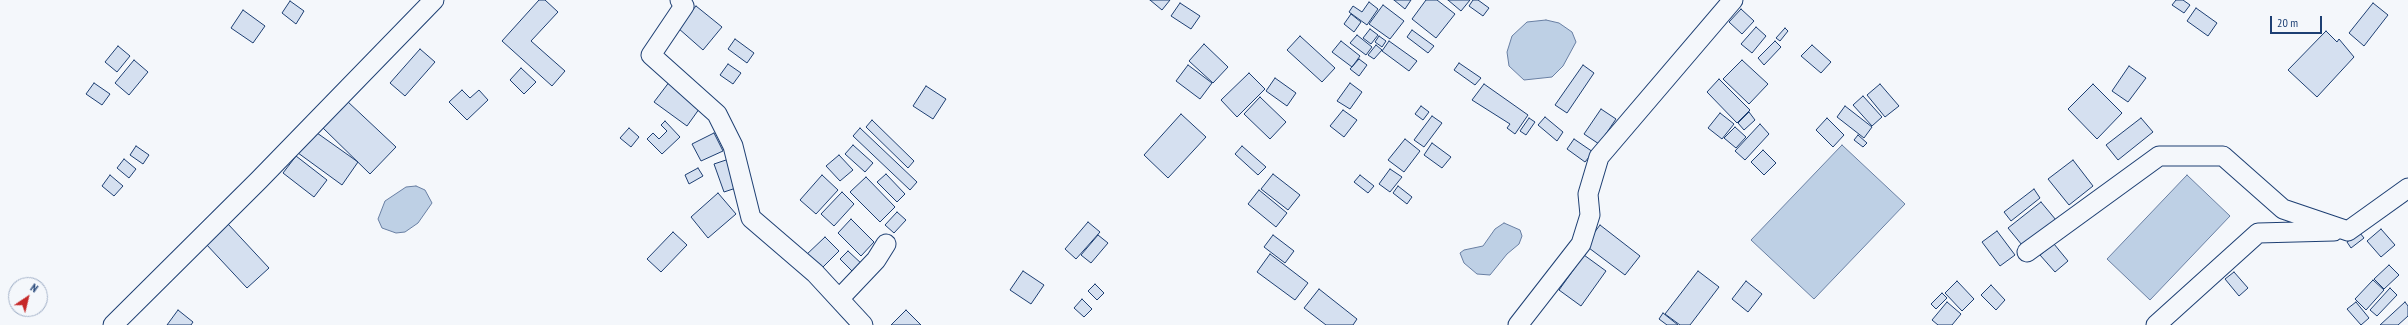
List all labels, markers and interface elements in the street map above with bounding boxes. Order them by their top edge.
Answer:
scale bar [2272,8,2324,34]
text: 20 m [2277,15,2298,30]
north arrow [8,277,48,317]
text: N [28,281,41,295]

